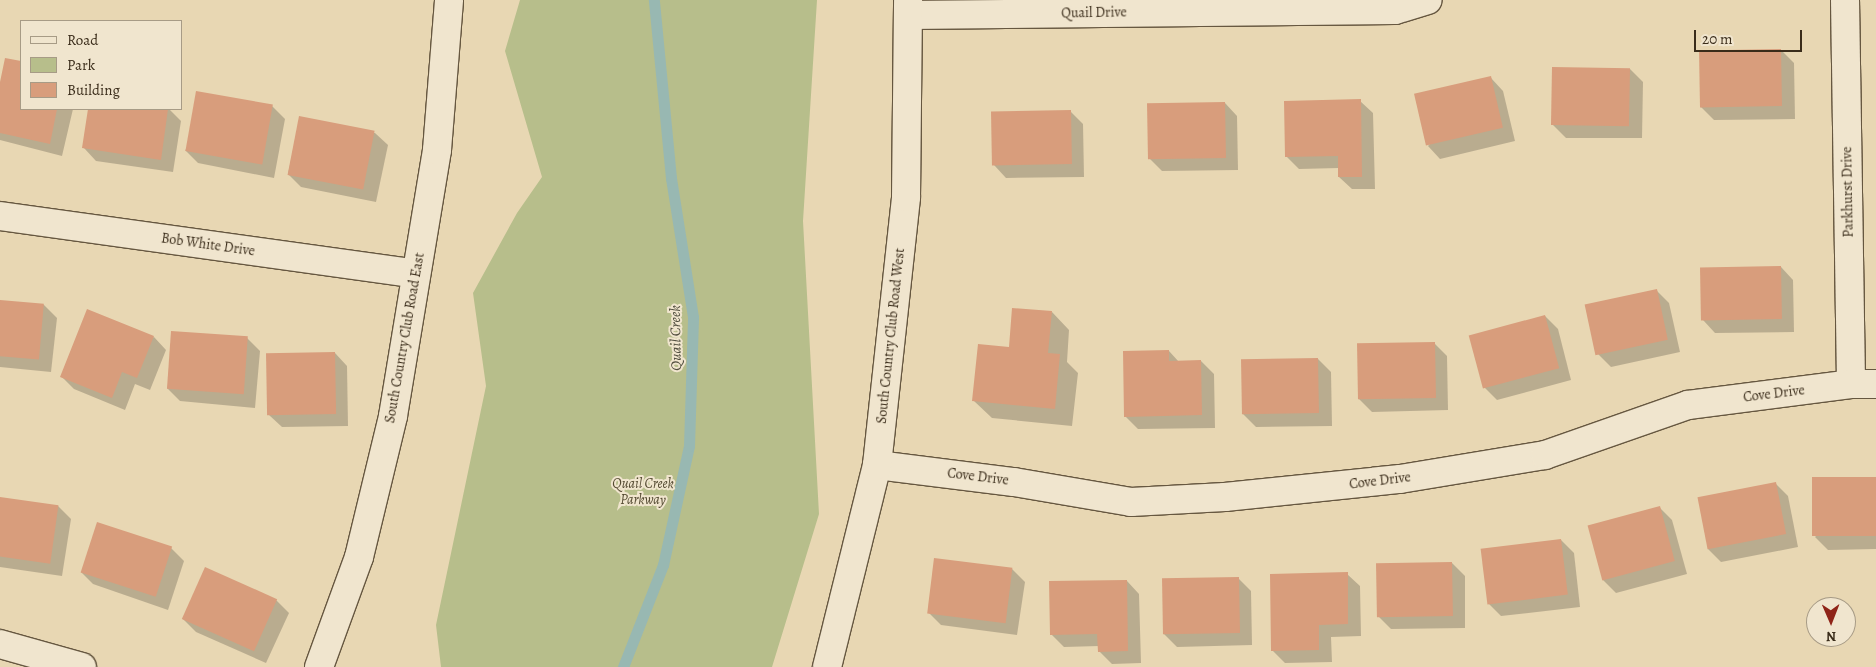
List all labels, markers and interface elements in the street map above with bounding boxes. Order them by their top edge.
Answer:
street label: Quail Drive [1061,4,1127,22]
legend [20,20,182,110]
scale bar [1696,20,1804,52]
text: 20 m [1702,29,1733,49]
text: Road [67,30,98,50]
text: Park [67,55,95,75]
text: Building [67,80,120,100]
street label: Parkhurst Drive [1839,146,1857,238]
street label: Bob White Drive [160,230,256,260]
street label: South Country Club Road West [873,247,909,425]
street label: South Country Club Road East [382,251,428,425]
water label: Quail Creek [666,305,686,371]
street label: Cove Drive [1742,382,1806,406]
street label: Cove Drive [946,465,1010,489]
street label: Cove Drive [1348,469,1412,493]
park label: Quail Creek Parkway [612,476,674,508]
north arrow [1806,597,1856,647]
text: N [1826,627,1837,646]

